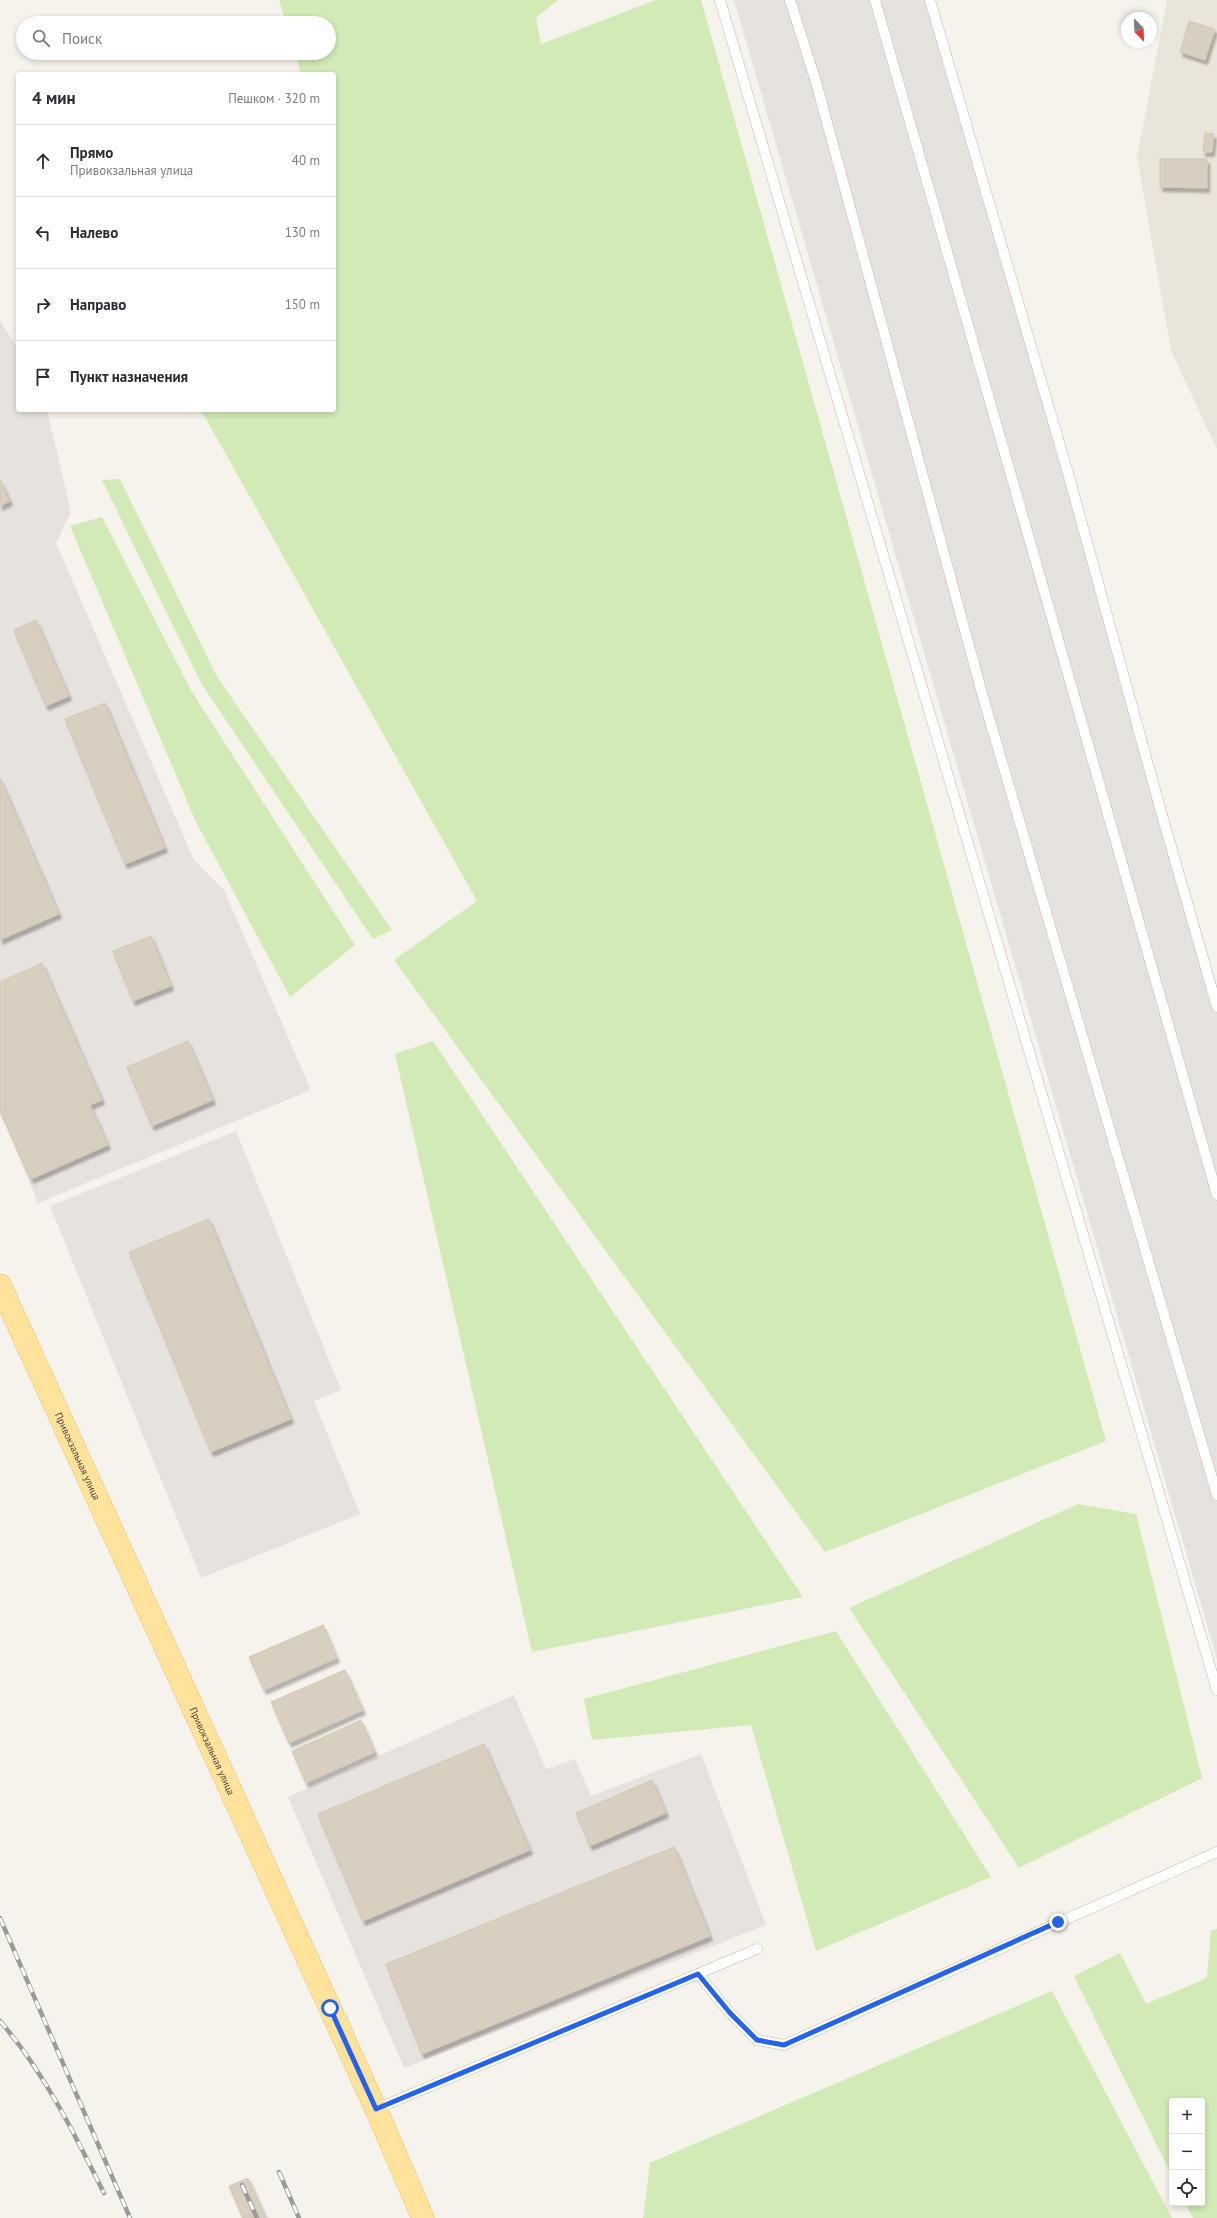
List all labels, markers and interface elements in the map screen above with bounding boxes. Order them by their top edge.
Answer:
north arrow [1121,12,1157,48]
search box [16,16,336,60]
icon: search [30,27,52,49]
text: Поиск [62,29,102,48]
text: 4 мин [32,87,76,109]
text: Пешком · 320 m [228,90,320,107]
text: Прямо [70,143,113,162]
icon: ahead [32,150,54,172]
text: 40 m [292,152,320,169]
text: Привокзальная улица [70,162,193,179]
icon: left [32,222,54,244]
text: Налево [70,223,118,242]
text: 130 m [285,224,320,241]
icon: right [32,294,54,316]
text: Направо [70,295,126,314]
text: 150 m [285,296,320,313]
icon: arrive [32,366,54,388]
text: Пункт назначения [70,367,188,386]
street label: Привокзальная улица [52,1410,103,1502]
street label: Привокзальная улица [186,1705,238,1797]
route end [1049,1913,1067,1931]
route start [321,1999,339,2017]
map controls [1169,2098,1205,2206]
button: + [1169,2098,1205,2134]
button: − [1169,2134,1205,2170]
button: locate [1169,2170,1205,2206]

